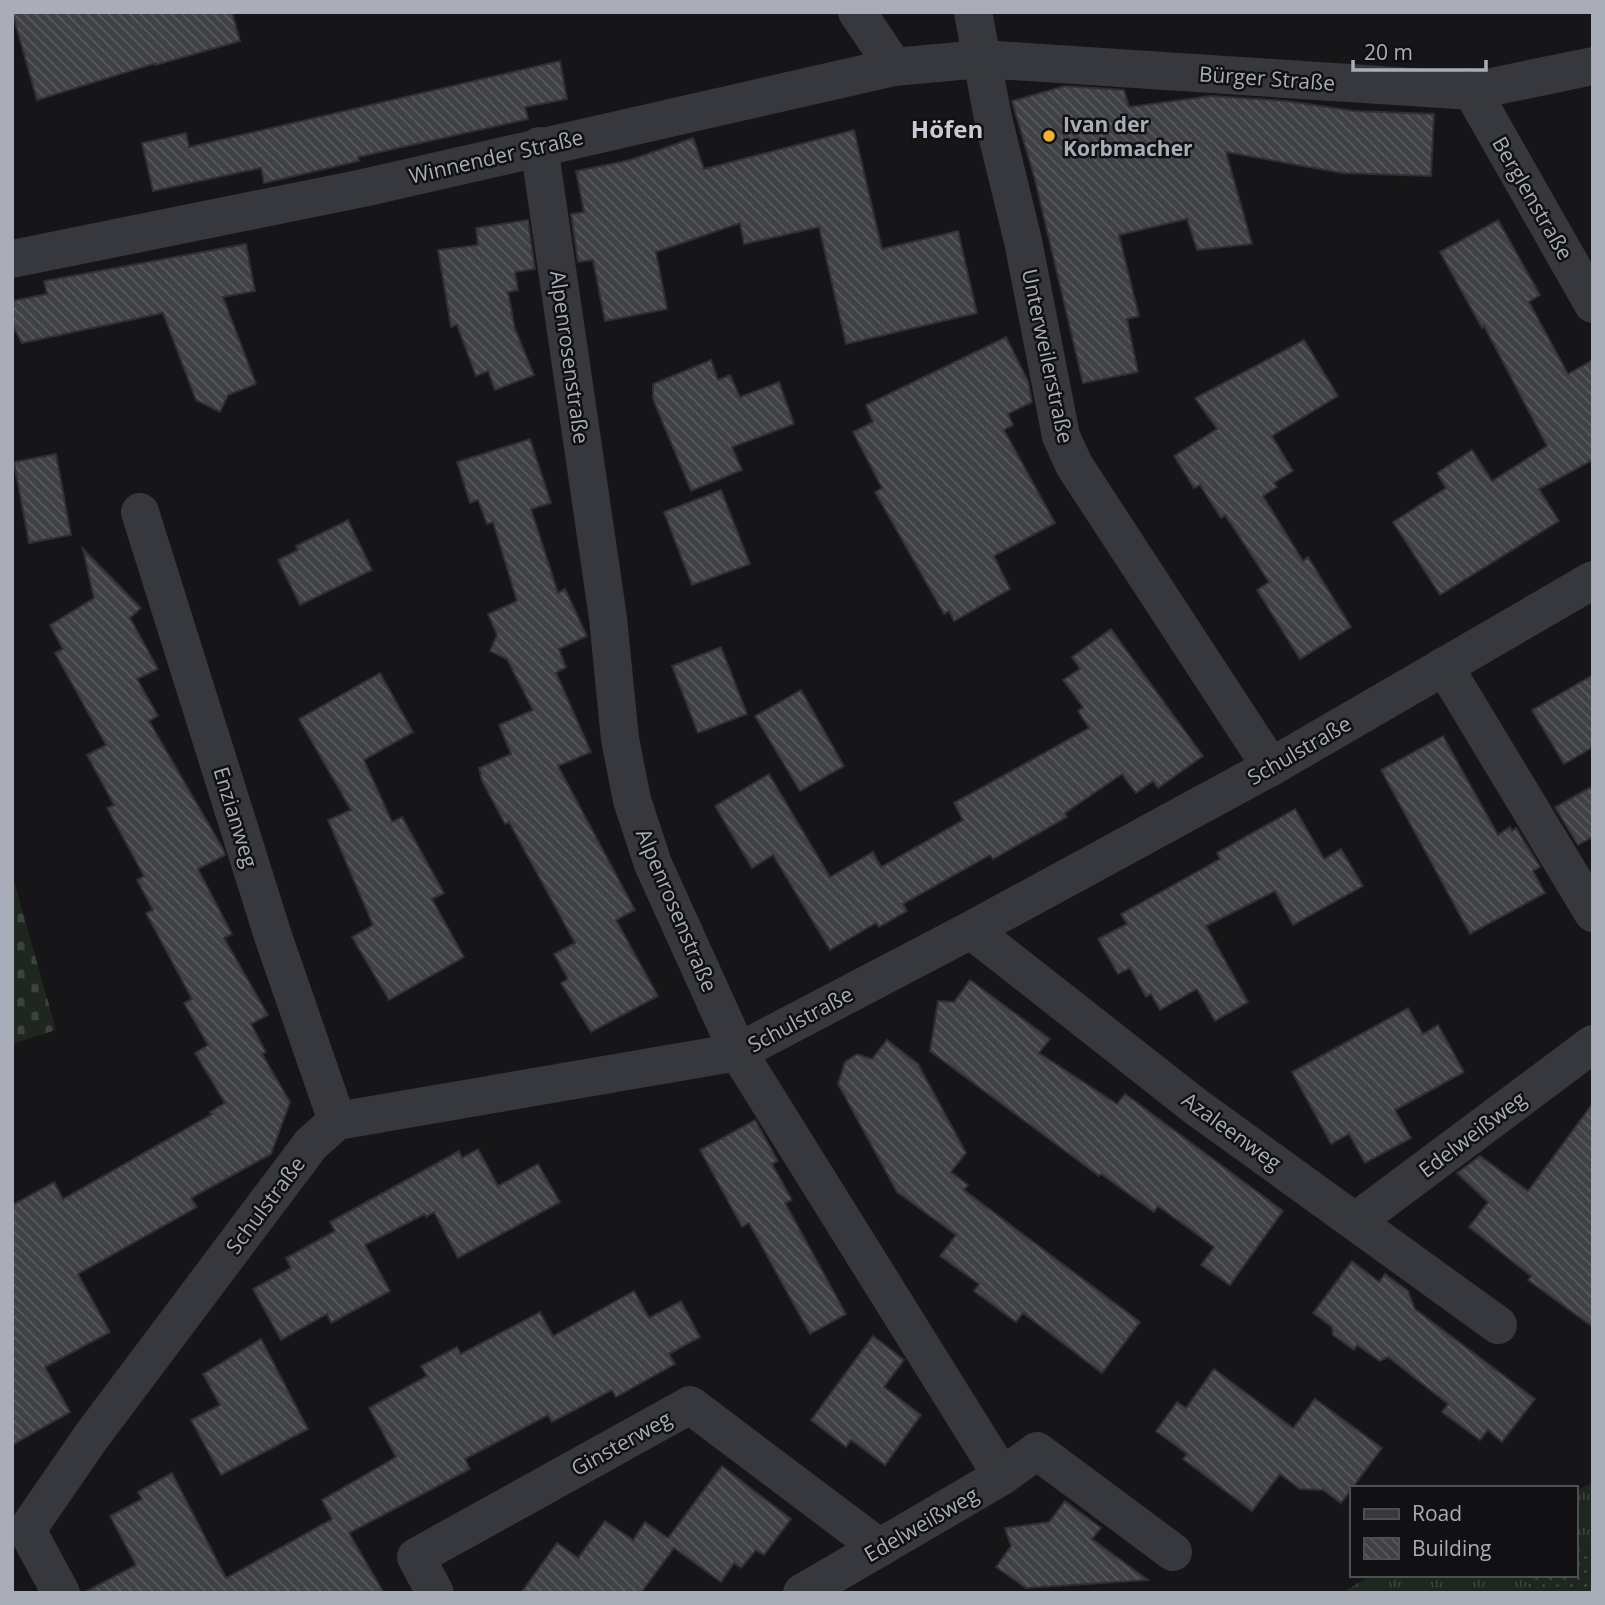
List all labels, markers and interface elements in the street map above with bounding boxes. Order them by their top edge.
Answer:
scale bar [1353,28,1486,72]
text: 20 m [1364,38,1413,66]
street label: Bürger Straße [1198,59,1336,97]
place label: Ivan der Korbmacher [1063,110,1193,162]
district label: Höfen [911,112,983,145]
street label: Winnender Straße [406,122,586,190]
marker: Ivan der Korbmacher [1041,128,1057,144]
street label: Berglenstraße [1486,131,1580,265]
street label: Unterweilerstraße [1016,266,1080,446]
street label: Alpenrosenstraße [544,269,596,445]
street label: Schulstraße [1242,709,1356,791]
street label: Enzianweg [207,763,265,871]
street label: Alpenrosenstraße [630,824,724,996]
street label: Schulstraße [743,980,857,1058]
street label: Edelweißweg [1413,1084,1531,1184]
street label: Azaleenweg [1177,1086,1287,1176]
street label: Schulstraße [219,1151,311,1259]
street label: Ginsterweg [566,1404,676,1482]
street label: Edelweißweg [859,1480,983,1568]
legend [1350,1486,1577,1577]
text: Road [1412,1499,1462,1527]
text: Building [1412,1534,1491,1562]

